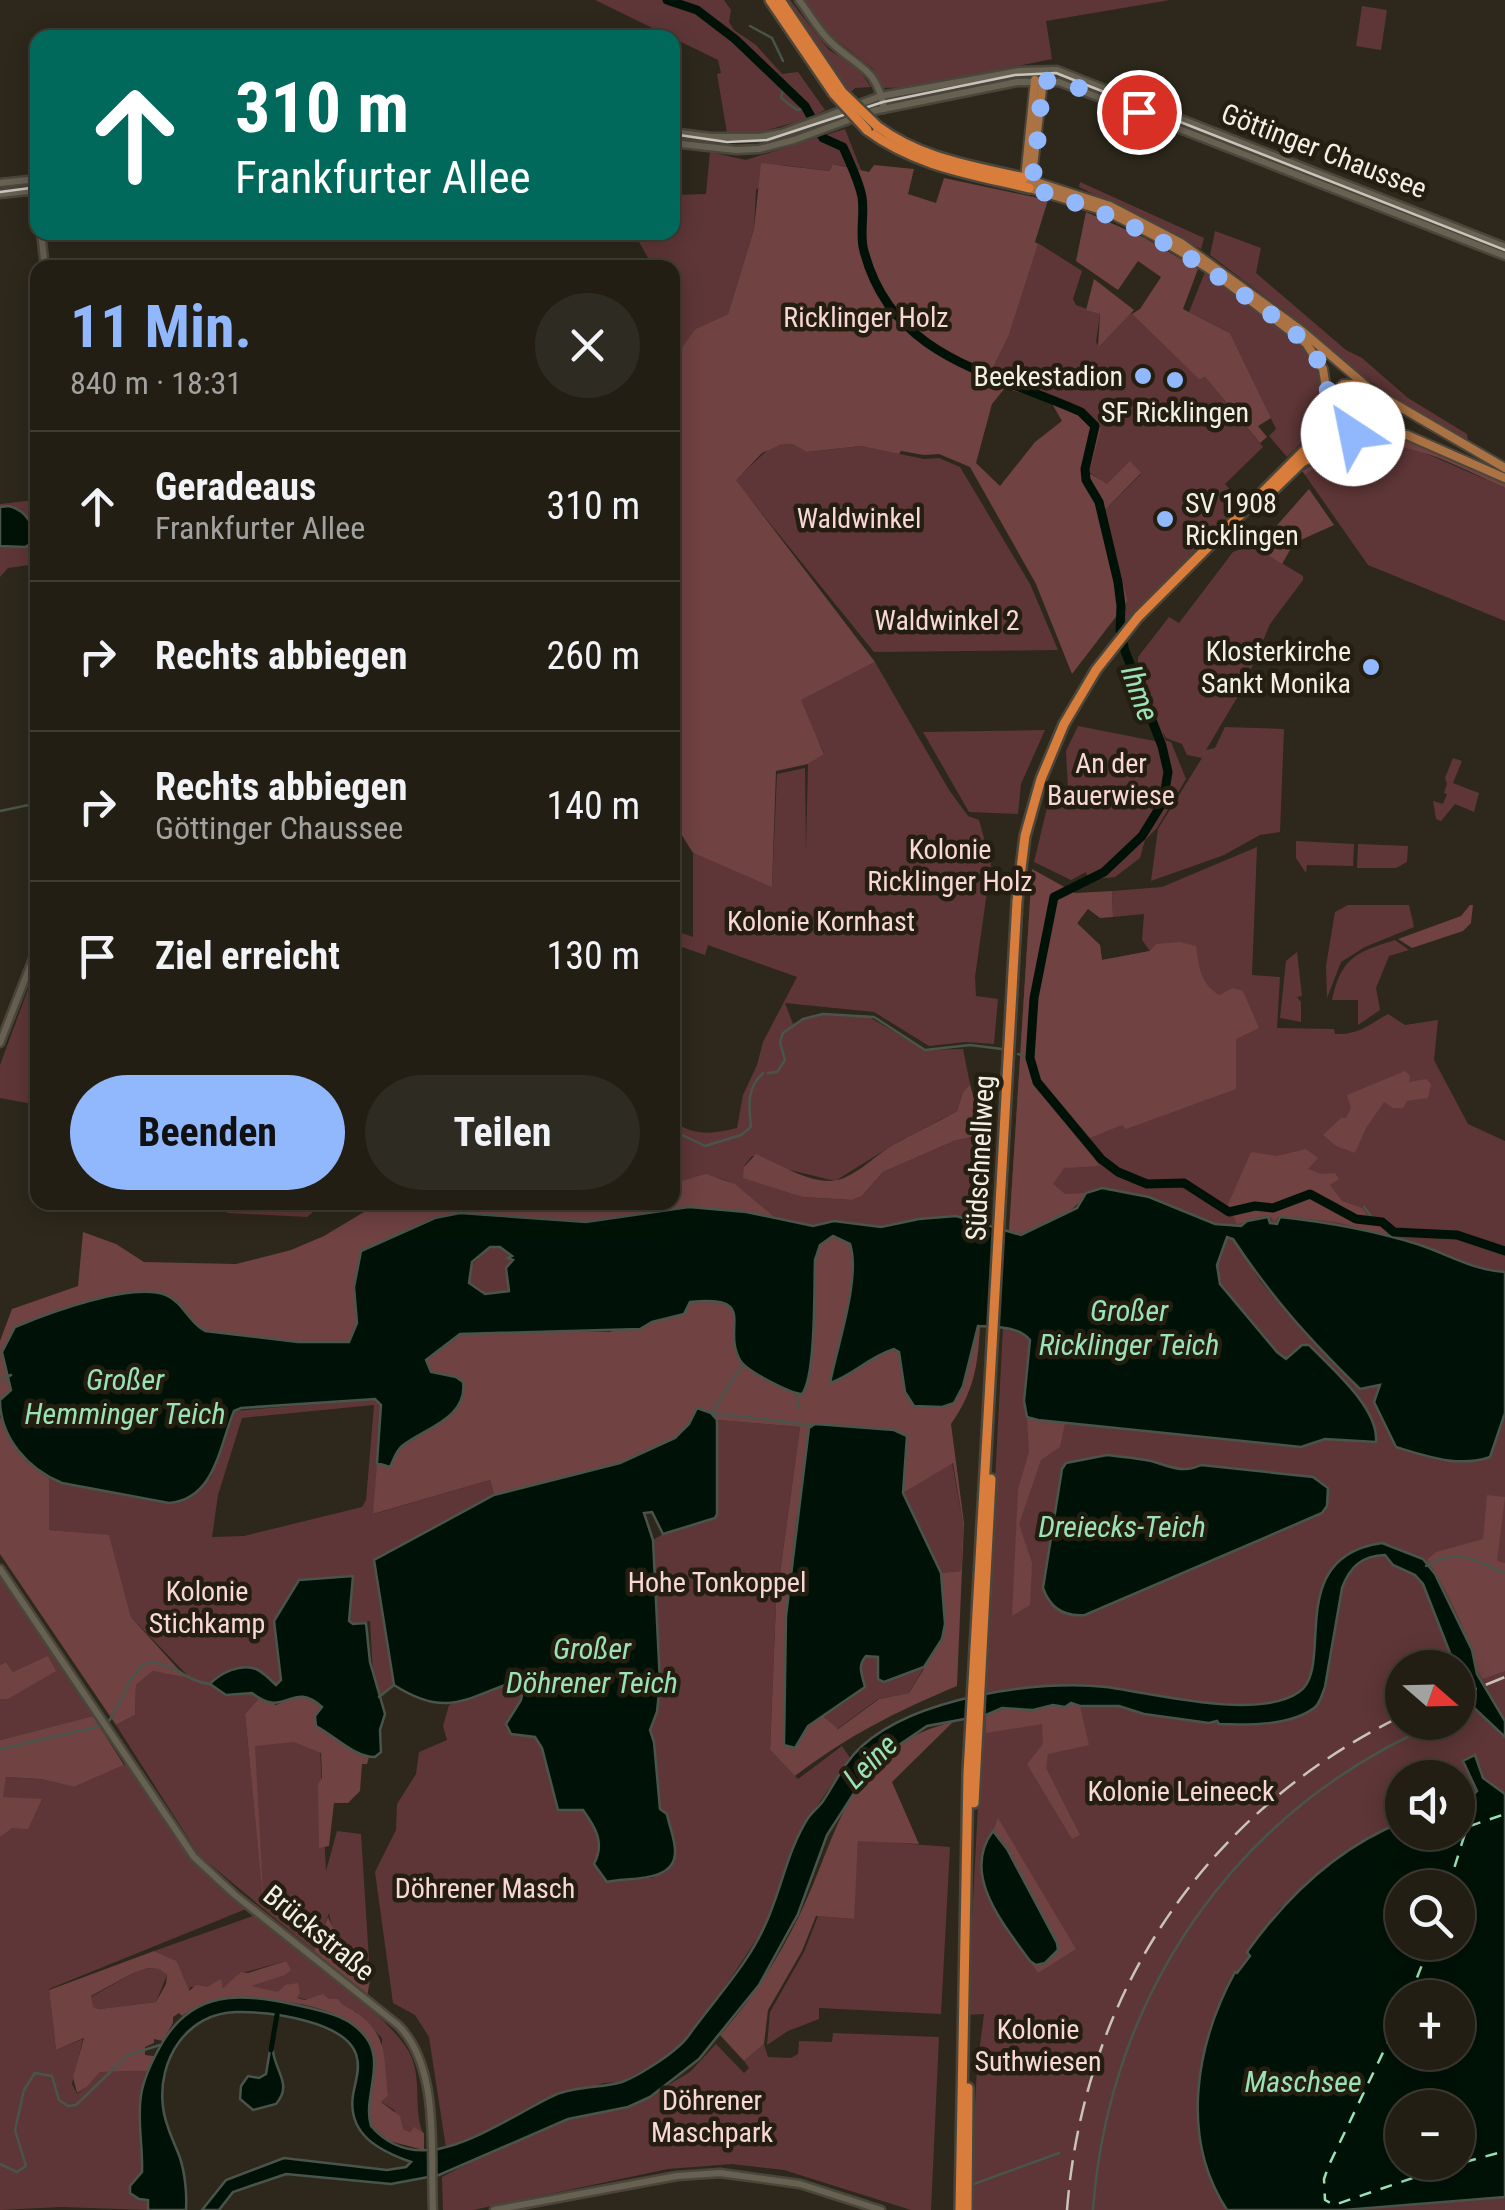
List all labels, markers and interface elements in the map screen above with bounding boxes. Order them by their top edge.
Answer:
text: 310 m [235,67,409,149]
icon: ahead [70,70,200,200]
pin [1097,70,1182,155]
icon: arrive [1112,85,1167,140]
street label: Göttinger Chaussee [1217,97,1431,205]
text: Frankfurter Allee [235,151,531,204]
text: 11 Min. [70,291,252,362]
button: close [535,293,640,398]
park label: Ricklinger Holz [783,301,949,334]
place label: Beekestadion [974,360,1123,393]
text: 840 m · 18:31 [70,364,242,402]
marker: Beekestadion [1132,365,1154,387]
marker: SF Ricklingen [1164,369,1186,391]
position arrow [1301,382,1405,486]
place label: SF Ricklingen [1101,396,1249,429]
text: Geradeaus [155,465,316,509]
icon: ahead [70,479,125,534]
text: 310 m [546,484,640,528]
place label: SV 1908 Ricklingen [1185,487,1299,552]
park label: Waldwinkel [797,502,921,535]
marker: SV 1908 Ricklingen [1154,508,1176,530]
text: Frankfurter Allee [155,509,365,547]
park label: Waldwinkel 2 [875,604,1019,637]
icon: right [70,629,125,684]
text: Rechts abbiegen [155,634,407,678]
text: 260 m [546,634,640,678]
place label: Klosterkirche Sankt Monika [1201,635,1351,700]
marker: Klosterkirche Sankt Monika [1360,656,1382,678]
water label: Ihme [1114,660,1166,726]
park label: An der Bauerwiese [1047,747,1175,812]
text: Rechts abbiegen [155,765,407,809]
icon: right [70,779,125,834]
text: 140 m [546,784,640,828]
text: Göttinger Chaussee [155,809,403,847]
park label: Kolonie Ricklinger Holz [867,833,1033,898]
park label: Kolonie Kornhast [727,905,915,938]
icon: arrive [70,929,125,984]
text: Ziel erreicht [155,934,340,978]
text: 130 m [546,934,640,978]
street label: Südschnellweg [959,1074,1001,1242]
button: Beenden [70,1075,345,1190]
button: Teilen [365,1075,640,1190]
water label: Großer Ricklinger Teich [1039,1293,1219,1362]
water label: Großer Hemminger Teich [25,1362,225,1431]
water label: Dreiecks-Teich [1038,1509,1206,1544]
park label: Hohe Tonkoppel [628,1566,806,1599]
park label: Kolonie Stichkamp [149,1575,265,1640]
water label: Großer Döhrener Teich [506,1631,678,1700]
north arrow [1385,1650,1475,1740]
map controls [1385,1650,1475,2180]
water label: Leine [836,1727,904,1795]
button: sound [1385,1760,1475,1850]
park label: Kolonie Leineeck [1087,1775,1275,1808]
button: search [1385,1870,1475,1960]
park label: Döhrener Masch [395,1872,575,1905]
street label: Brückstraße [257,1878,381,1988]
button: + [1385,1980,1475,2070]
park label: Kolonie Suthwiesen [974,2013,1102,2078]
water label: Maschsee [1244,2064,1362,2099]
park label: Döhrener Maschpark [651,2084,773,2149]
button: − [1385,2090,1475,2180]

